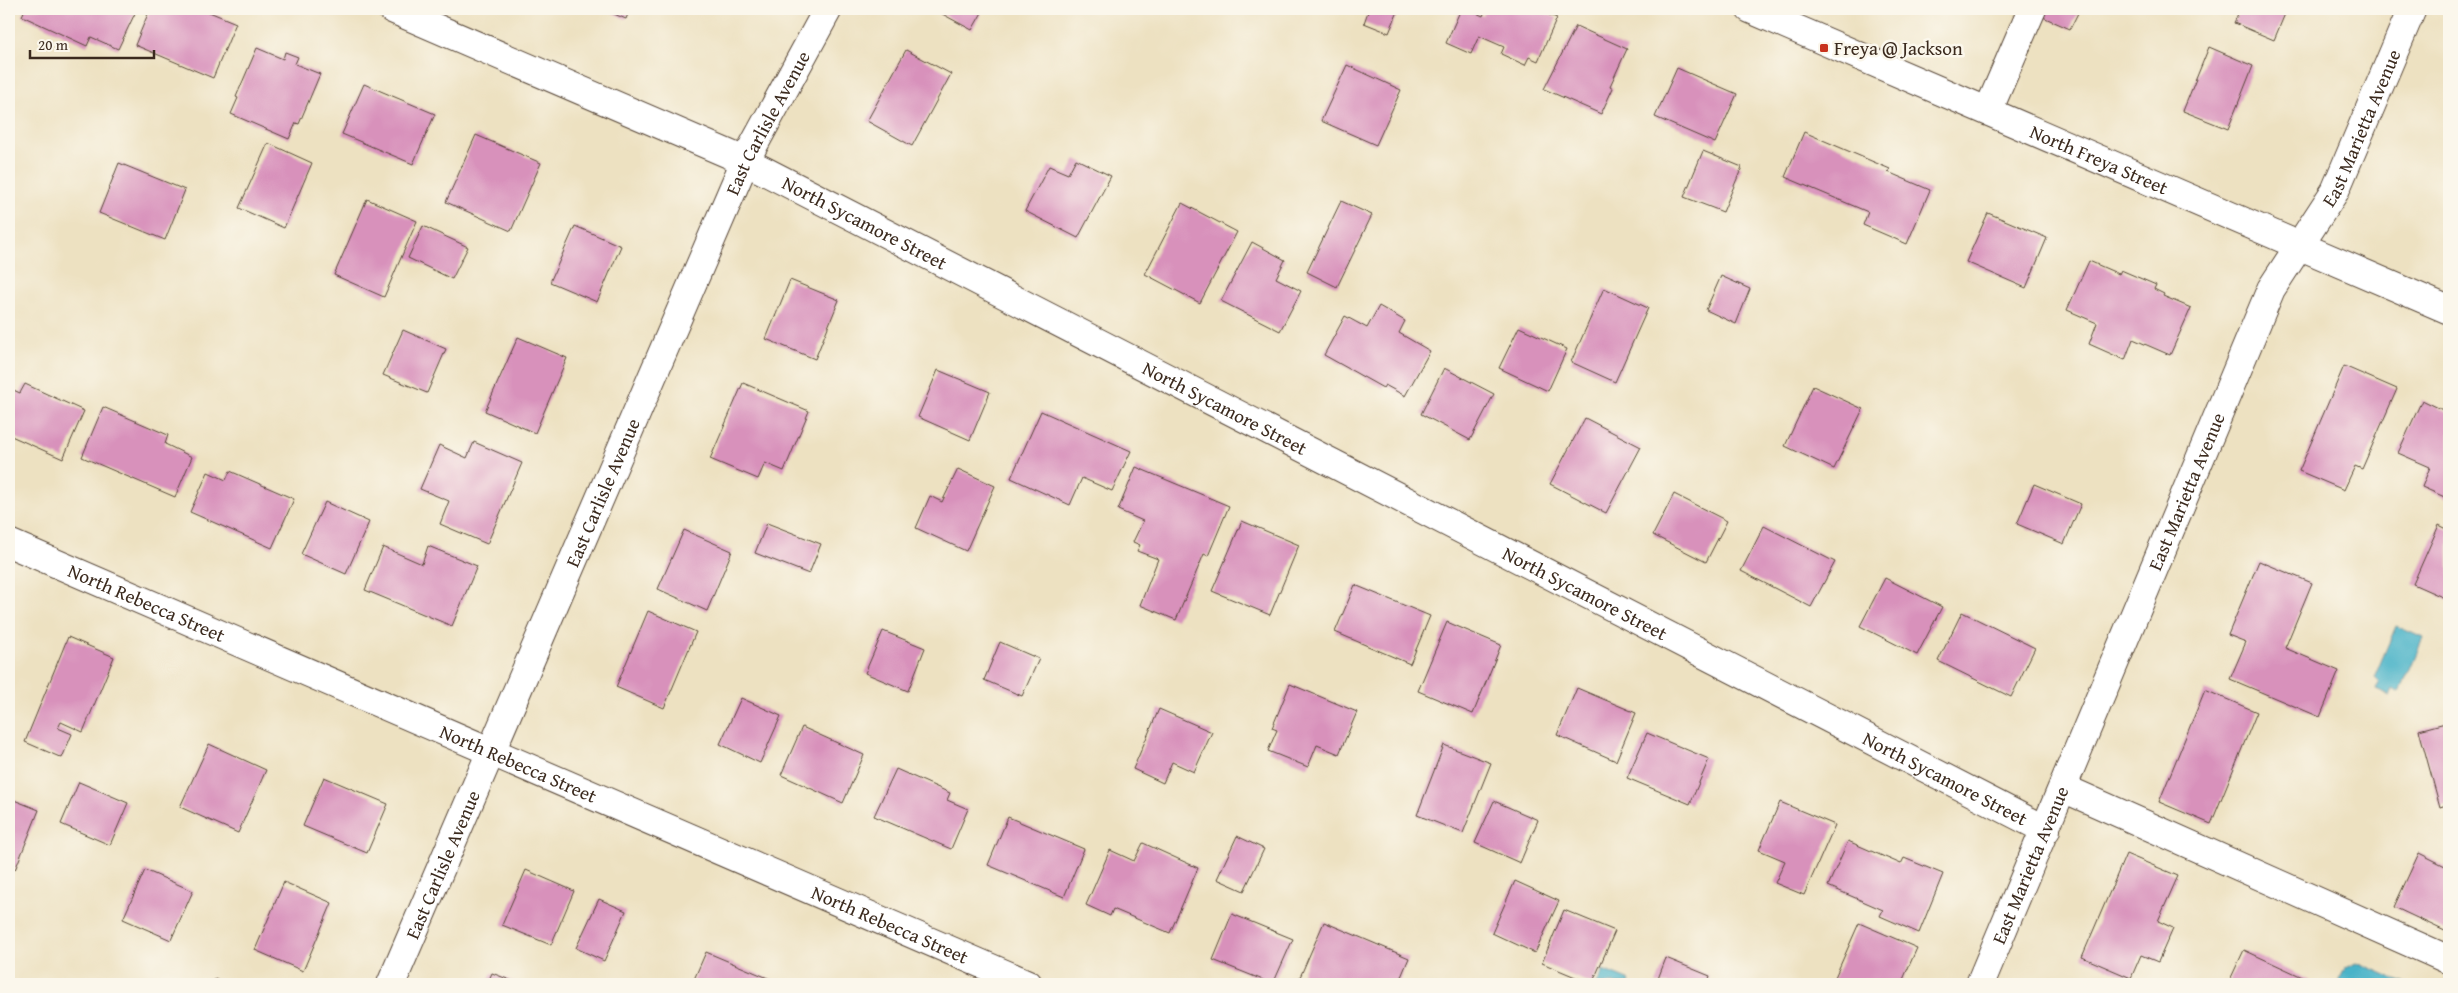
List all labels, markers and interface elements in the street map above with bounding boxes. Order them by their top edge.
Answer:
scale bar [30,28,154,60]
text: 20 m [38,34,69,55]
place label: Freya @ Jackson [1834,34,1963,62]
marker: Freya @ Jackson [1818,42,1830,54]
street label: East Marietta Avenue [2315,45,2407,212]
street label: East Carlisle Avenue [718,46,817,199]
street label: North Freya Street [2026,117,2173,201]
street label: North Sycamore Street [778,169,952,277]
street label: North Sycamore Street [1138,354,1312,462]
street label: East Marietta Avenue [2141,408,2232,575]
street label: East Carlisle Avenue [558,414,647,571]
street label: North Sycamore Street [1498,539,1673,647]
street label: North Rebecca Street [64,556,230,649]
street label: North Rebecca Street [436,717,601,810]
street label: North Sycamore Street [1858,724,2033,832]
street label: East Marietta Avenue [1984,782,2075,948]
street label: East Carlisle Avenue [398,786,487,943]
street label: North Rebecca Street [807,878,973,971]

